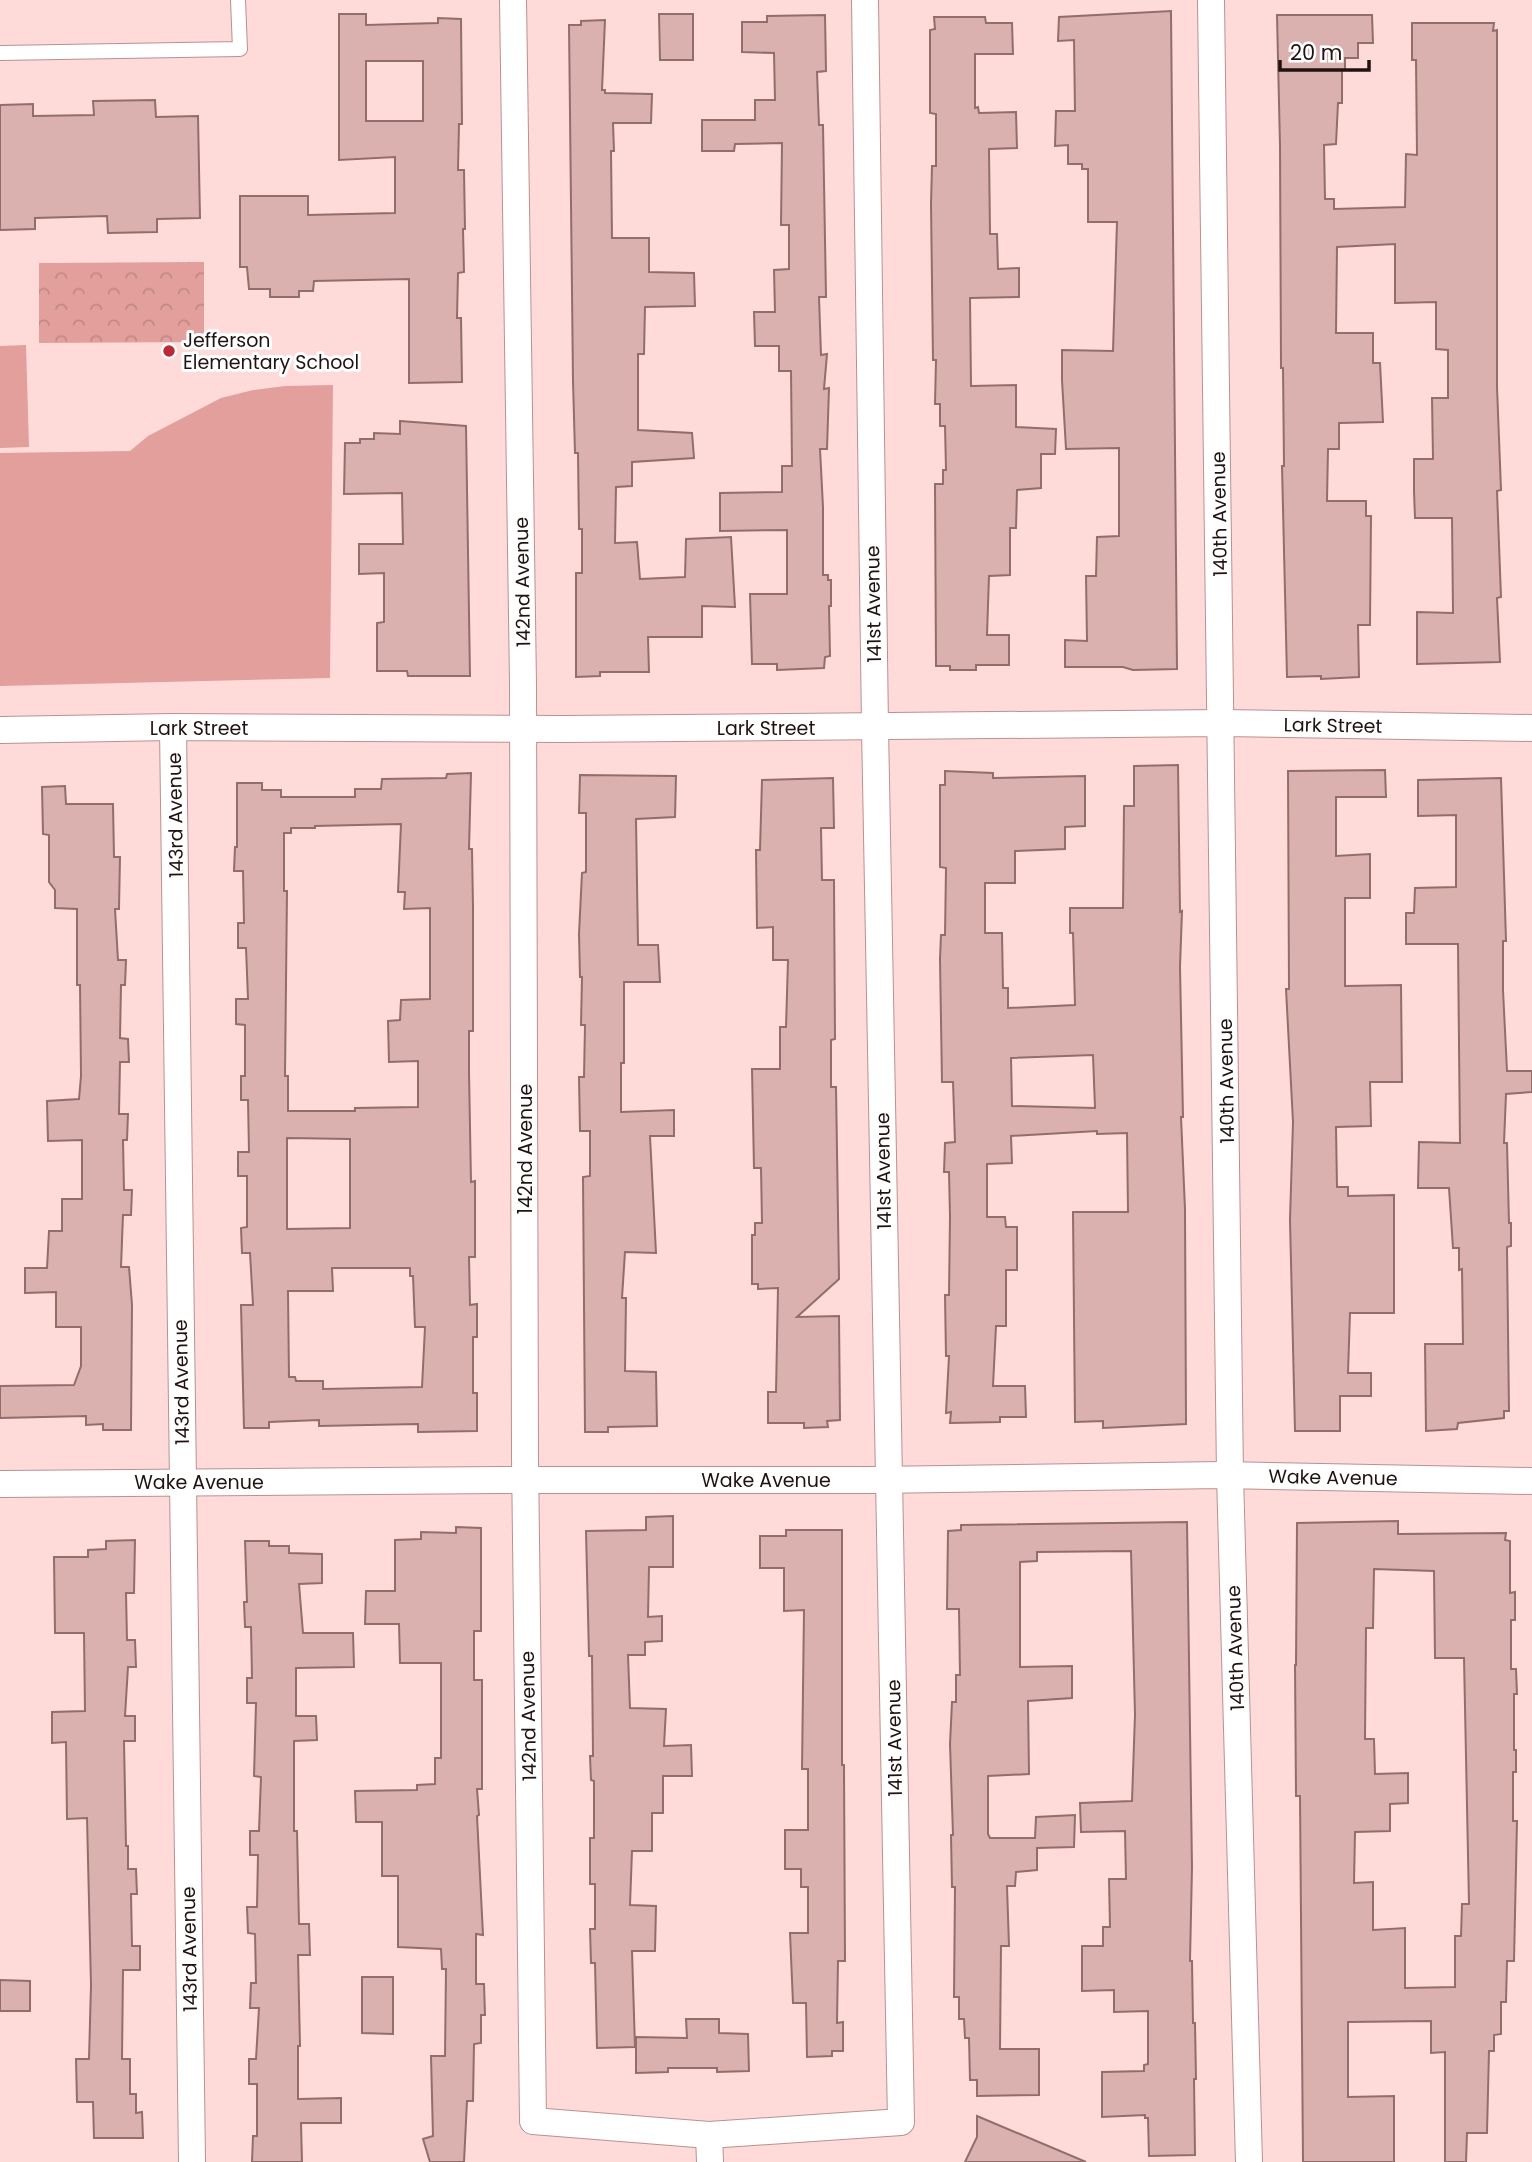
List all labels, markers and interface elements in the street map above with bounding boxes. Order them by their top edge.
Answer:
scale bar [1280,28,1369,72]
text: 20 m [1290,38,1343,67]
place label: Jefferson Elementary School [183,327,359,376]
marker: Jefferson Elementary School [161,343,177,359]
street label: 140th Avenue [1205,451,1234,577]
street label: 142nd Avenue [508,517,537,647]
street label: 141st Avenue [859,545,888,663]
street label: Lark Street [1283,711,1383,740]
street label: Lark Street [150,715,248,742]
street label: Lark Street [717,715,815,742]
street label: 143rd Avenue [161,752,190,878]
street label: 140th Avenue [1212,1018,1241,1144]
street label: 142nd Avenue [512,1084,539,1214]
street label: 141st Avenue [869,1112,898,1230]
street label: 143rd Avenue [167,1319,196,1445]
street label: Wake Avenue [1268,1463,1398,1492]
street label: Wake Avenue [701,1467,831,1494]
street label: Wake Avenue [134,1469,264,1496]
street label: 140th Avenue [1220,1585,1251,1711]
street label: 142nd Avenue [514,1651,543,1781]
street label: 141st Avenue [880,1679,909,1797]
street label: 143rd Avenue [175,1886,204,2012]

